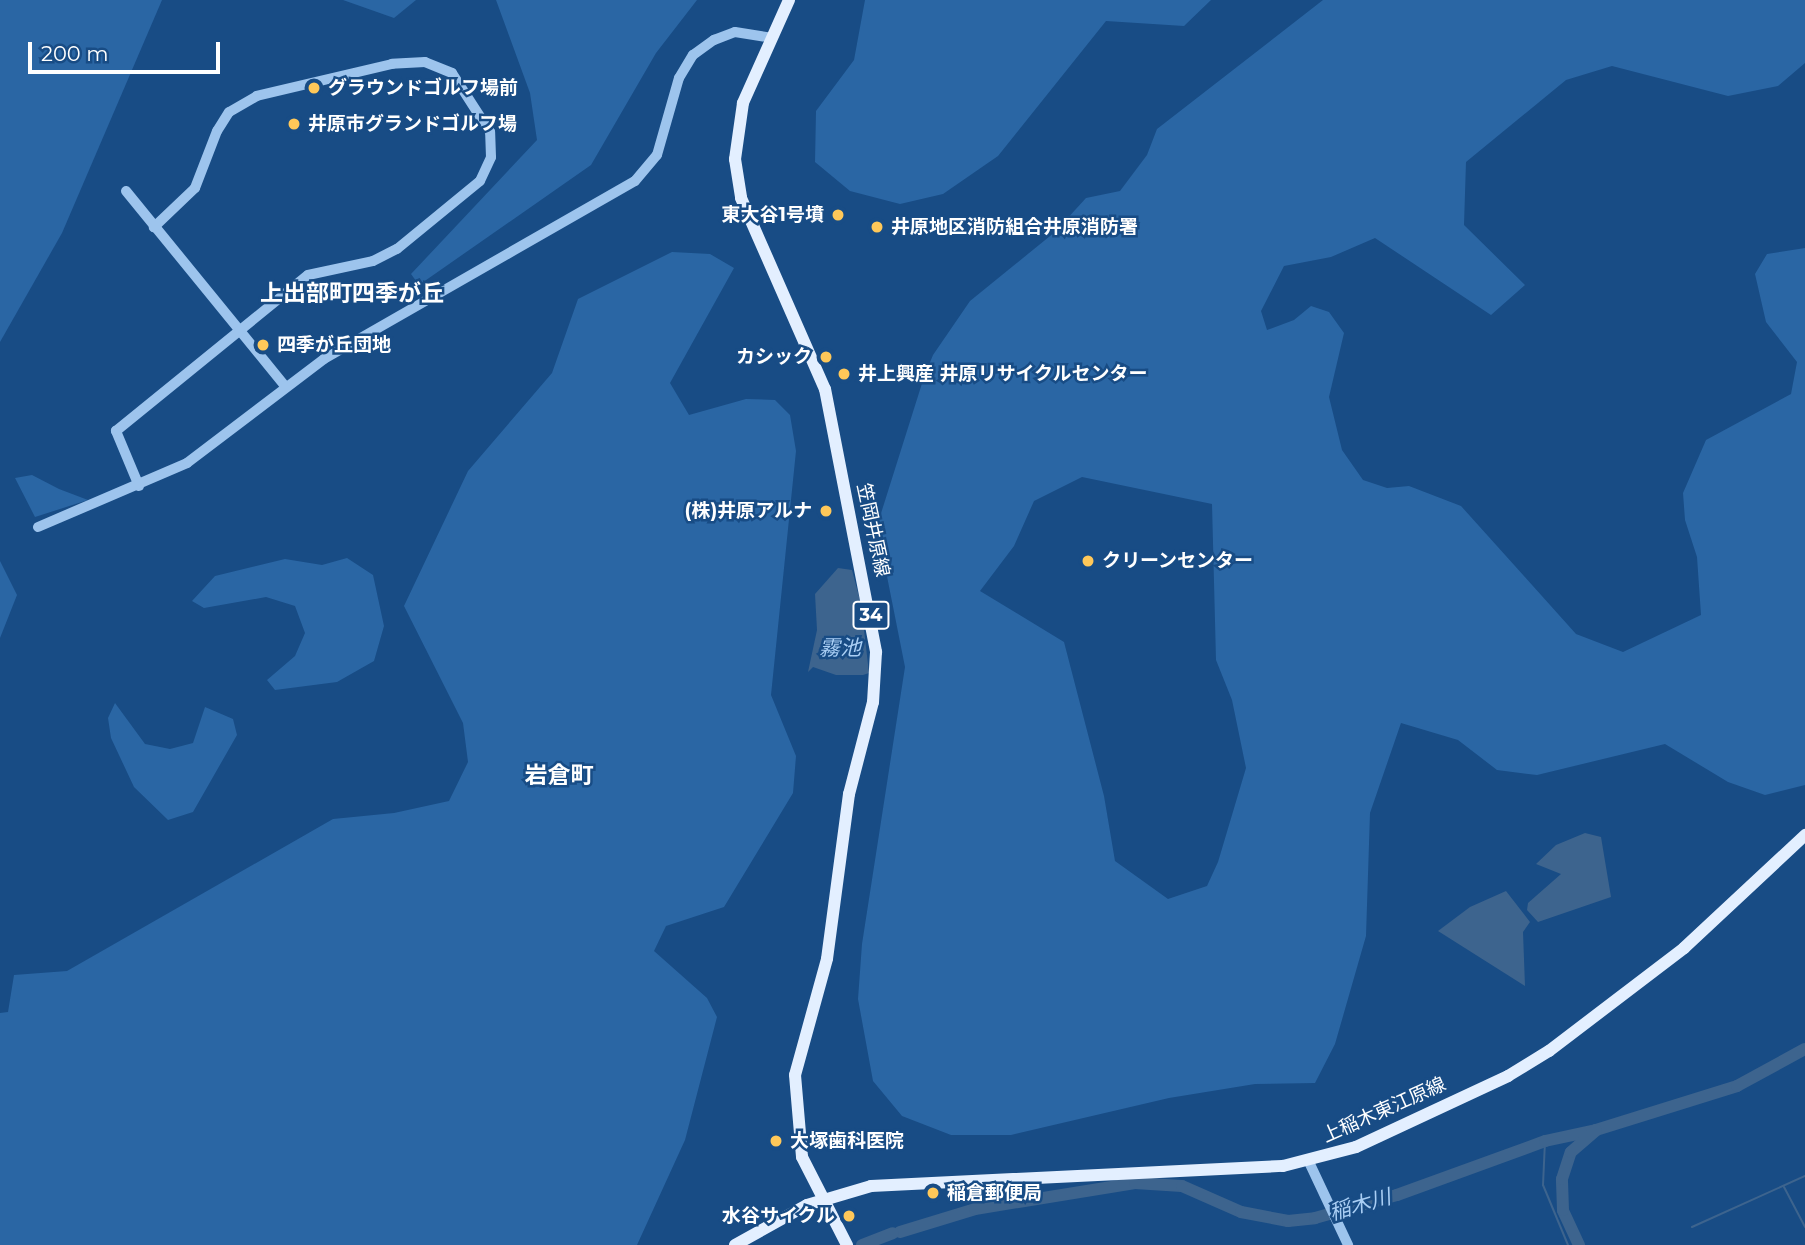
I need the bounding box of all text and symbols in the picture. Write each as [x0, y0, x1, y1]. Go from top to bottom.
scale bar [32, 28, 224, 72]
text: 200 m [41, 41, 108, 66]
place label: グラウンドゴルフ場前 [328, 77, 518, 99]
marker: グラウンドゴルフ場前 [306, 80, 322, 96]
place label: 井原市グランドゴルフ場 [308, 113, 517, 135]
marker: 井原市グランドゴルフ場 [286, 116, 302, 132]
place label: 東大谷1号墳 [722, 204, 824, 226]
marker: 東大谷1号墳 [830, 207, 846, 223]
place label: 井原地区消防組合井原消防署 [891, 216, 1138, 238]
marker: 井原地区消防組合井原消防署 [869, 219, 885, 235]
district label: 上出部町四季が丘 [260, 279, 444, 307]
place label: 四季が丘団地 [277, 334, 391, 356]
marker: 四季が丘団地 [255, 337, 271, 353]
place label: カシック [736, 346, 812, 368]
marker: カシック [818, 349, 834, 365]
place label: 井上興産 井原リサイクルセンター [858, 363, 1148, 385]
marker: 井上興産 井原リサイクルセンター [836, 366, 852, 382]
street label: 笠岡井原線 [852, 481, 894, 579]
place label: (株)井原アルナ [684, 500, 812, 522]
marker: (株)井原アルナ [818, 503, 834, 519]
place label: クリーンセンター [1102, 550, 1254, 572]
marker: クリーンセンター [1080, 553, 1096, 569]
road number: 34 [852, 600, 890, 630]
water label: 霧池 [819, 635, 861, 661]
district label: 岩倉町 [525, 761, 593, 789]
street label: 上稲木東江原線 [1319, 1073, 1449, 1147]
place label: 大塚歯科医院 [790, 1130, 904, 1152]
marker: 大塚歯科医院 [768, 1133, 784, 1149]
place label: 稲倉郵便局 [947, 1182, 1042, 1204]
water label: 稲木川 [1326, 1184, 1394, 1226]
marker: 稲倉郵便局 [925, 1185, 941, 1201]
place label: 水谷サイクル [721, 1205, 835, 1227]
marker: 水谷サイクル [841, 1208, 857, 1224]

